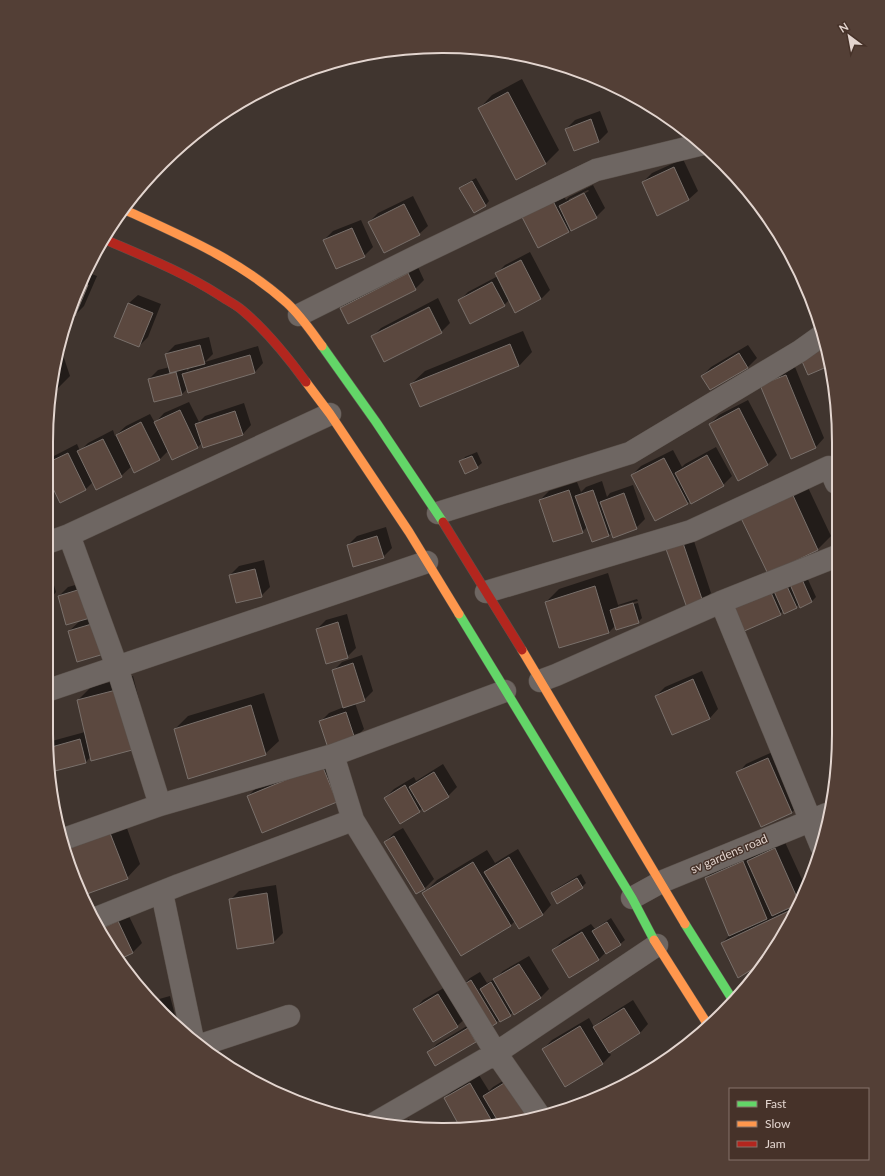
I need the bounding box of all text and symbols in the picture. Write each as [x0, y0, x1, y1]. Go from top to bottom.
north arrow [829, 16, 869, 56]
text: N [836, 19, 850, 35]
street label: sv gardens road [688, 831, 770, 876]
legend [729, 1088, 869, 1160]
text: Fast [765, 1096, 787, 1111]
text: Slow [765, 1116, 791, 1131]
text: Jam [765, 1136, 786, 1151]

